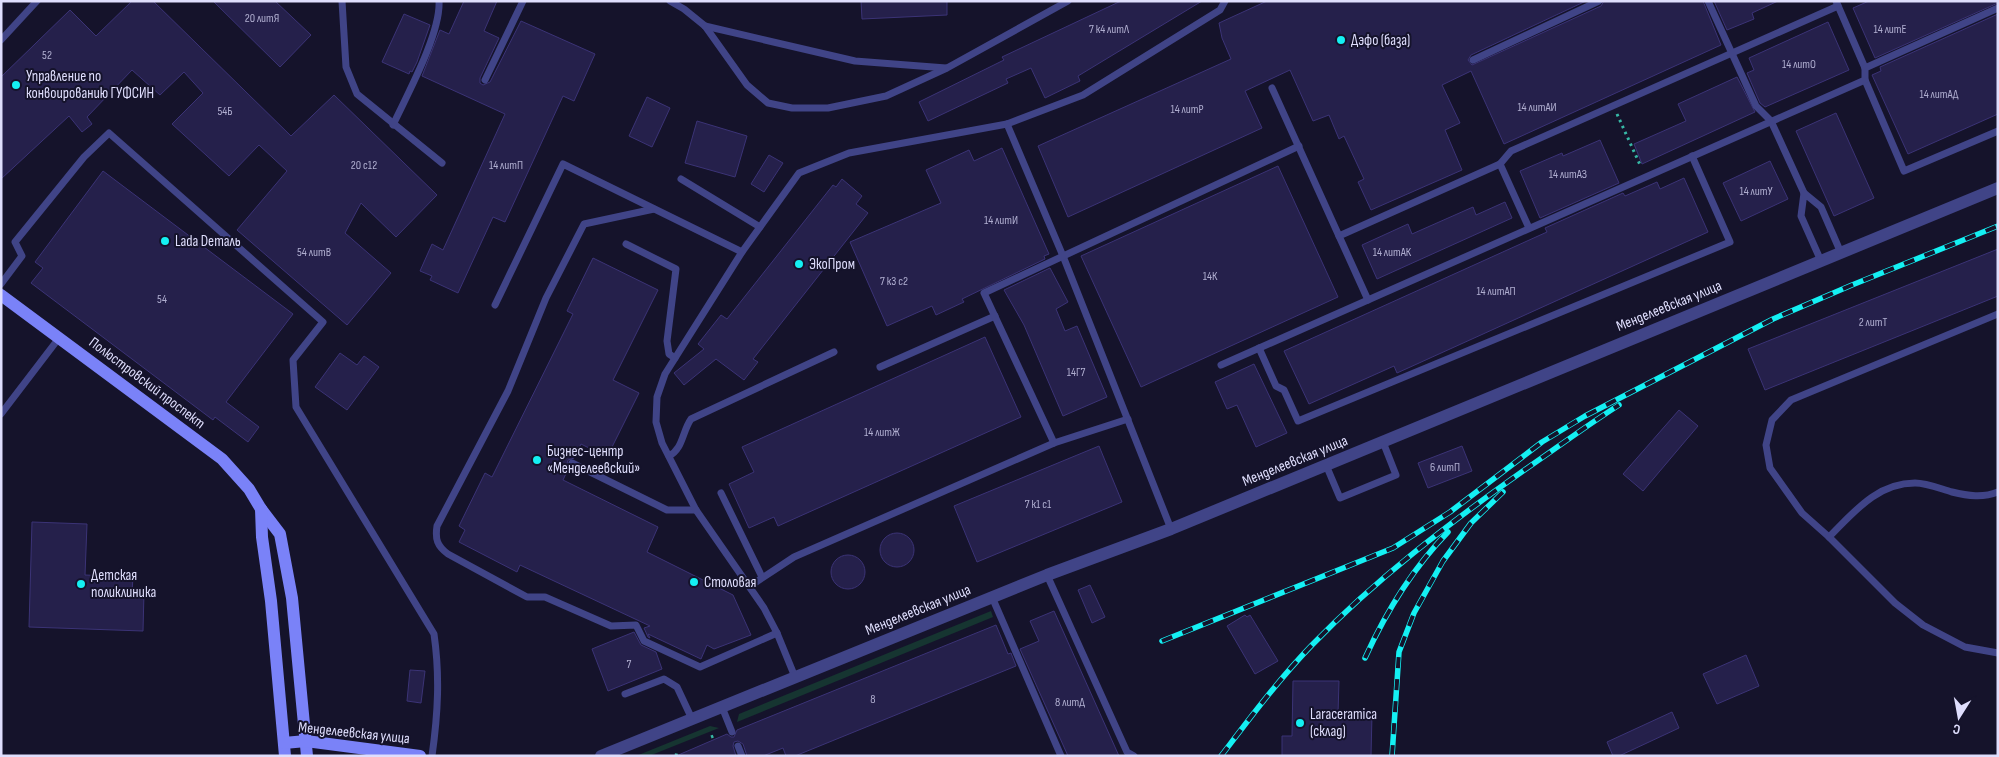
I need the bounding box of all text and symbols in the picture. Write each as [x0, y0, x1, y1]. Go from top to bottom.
house number: 20 литЯ [245, 11, 279, 26]
house number: 7 к4 литЛ [1089, 22, 1130, 37]
house number: 14 литЕ [1874, 22, 1907, 37]
place label: Дэфо (база) [1351, 31, 1410, 50]
marker: Дэфо (база) [1335, 34, 1347, 46]
house number: 52 [42, 48, 52, 63]
house number: 14 литО [1782, 57, 1816, 72]
place label: Управление по конвоированию ГУФСИН [26, 67, 154, 103]
marker: Управление по конвоированию ГУФСИН [10, 79, 22, 91]
house number: 14 литАД [1919, 87, 1959, 102]
house number: 14 литАИ [1517, 100, 1557, 115]
house number: 14 литР [1170, 102, 1204, 117]
house number: 54Б [217, 104, 233, 119]
house number: 20 с12 [351, 158, 377, 173]
house number: 14 литП [489, 158, 523, 173]
house number: 14 литАЗ [1549, 167, 1587, 182]
house number: 14 литУ [1739, 184, 1773, 199]
house number: 14 литИ [984, 213, 1018, 228]
place label: Lada Dеталь [175, 232, 241, 251]
marker: Lada Dеталь [159, 235, 171, 247]
house number: 54 литВ [297, 245, 331, 260]
house number: 14 литАК [1373, 245, 1412, 260]
place label: ЭкоПром [809, 255, 855, 274]
marker: ЭкоПром [793, 258, 805, 270]
house number: 14К [1203, 269, 1218, 284]
house number: 7 к3 с2 [880, 274, 908, 289]
street label: Менделеевская улица [1614, 276, 1725, 336]
house number: 14 литАП [1476, 284, 1516, 299]
house number: 54 [157, 292, 167, 307]
house number: 2 литТ [1859, 315, 1887, 330]
street label: Полюстровский проспект [85, 333, 209, 433]
house number: 14Г7 [1067, 365, 1085, 380]
house number: 14 литЖ [864, 425, 900, 440]
street label: Менделеевская улица [1240, 431, 1351, 491]
place label: Бизнес-центр «Менделеевский» [547, 442, 640, 478]
marker: Бизнес-центр «Менделеевский» [531, 454, 543, 466]
house number: 6 литП [1430, 460, 1460, 475]
house number: 7 к1 с1 [1025, 497, 1052, 512]
place label: Детская поликлиника [91, 566, 156, 602]
place label: Столовая [704, 573, 757, 592]
marker: Столовая [688, 576, 700, 588]
marker: Детская поликлиника [75, 578, 87, 590]
street label: Менделеевская улица [863, 580, 974, 640]
house number: 7 [627, 657, 632, 672]
house number: 8 [870, 692, 876, 707]
north arrow [1934, 692, 1984, 742]
house number: 8 литД [1055, 695, 1085, 710]
place label: Laraceramica (склад) [1310, 705, 1377, 741]
marker: Laraceramica (склад) [1294, 717, 1306, 729]
street label: Менделеевская улица [297, 718, 411, 748]
text: С [1951, 720, 1962, 738]

